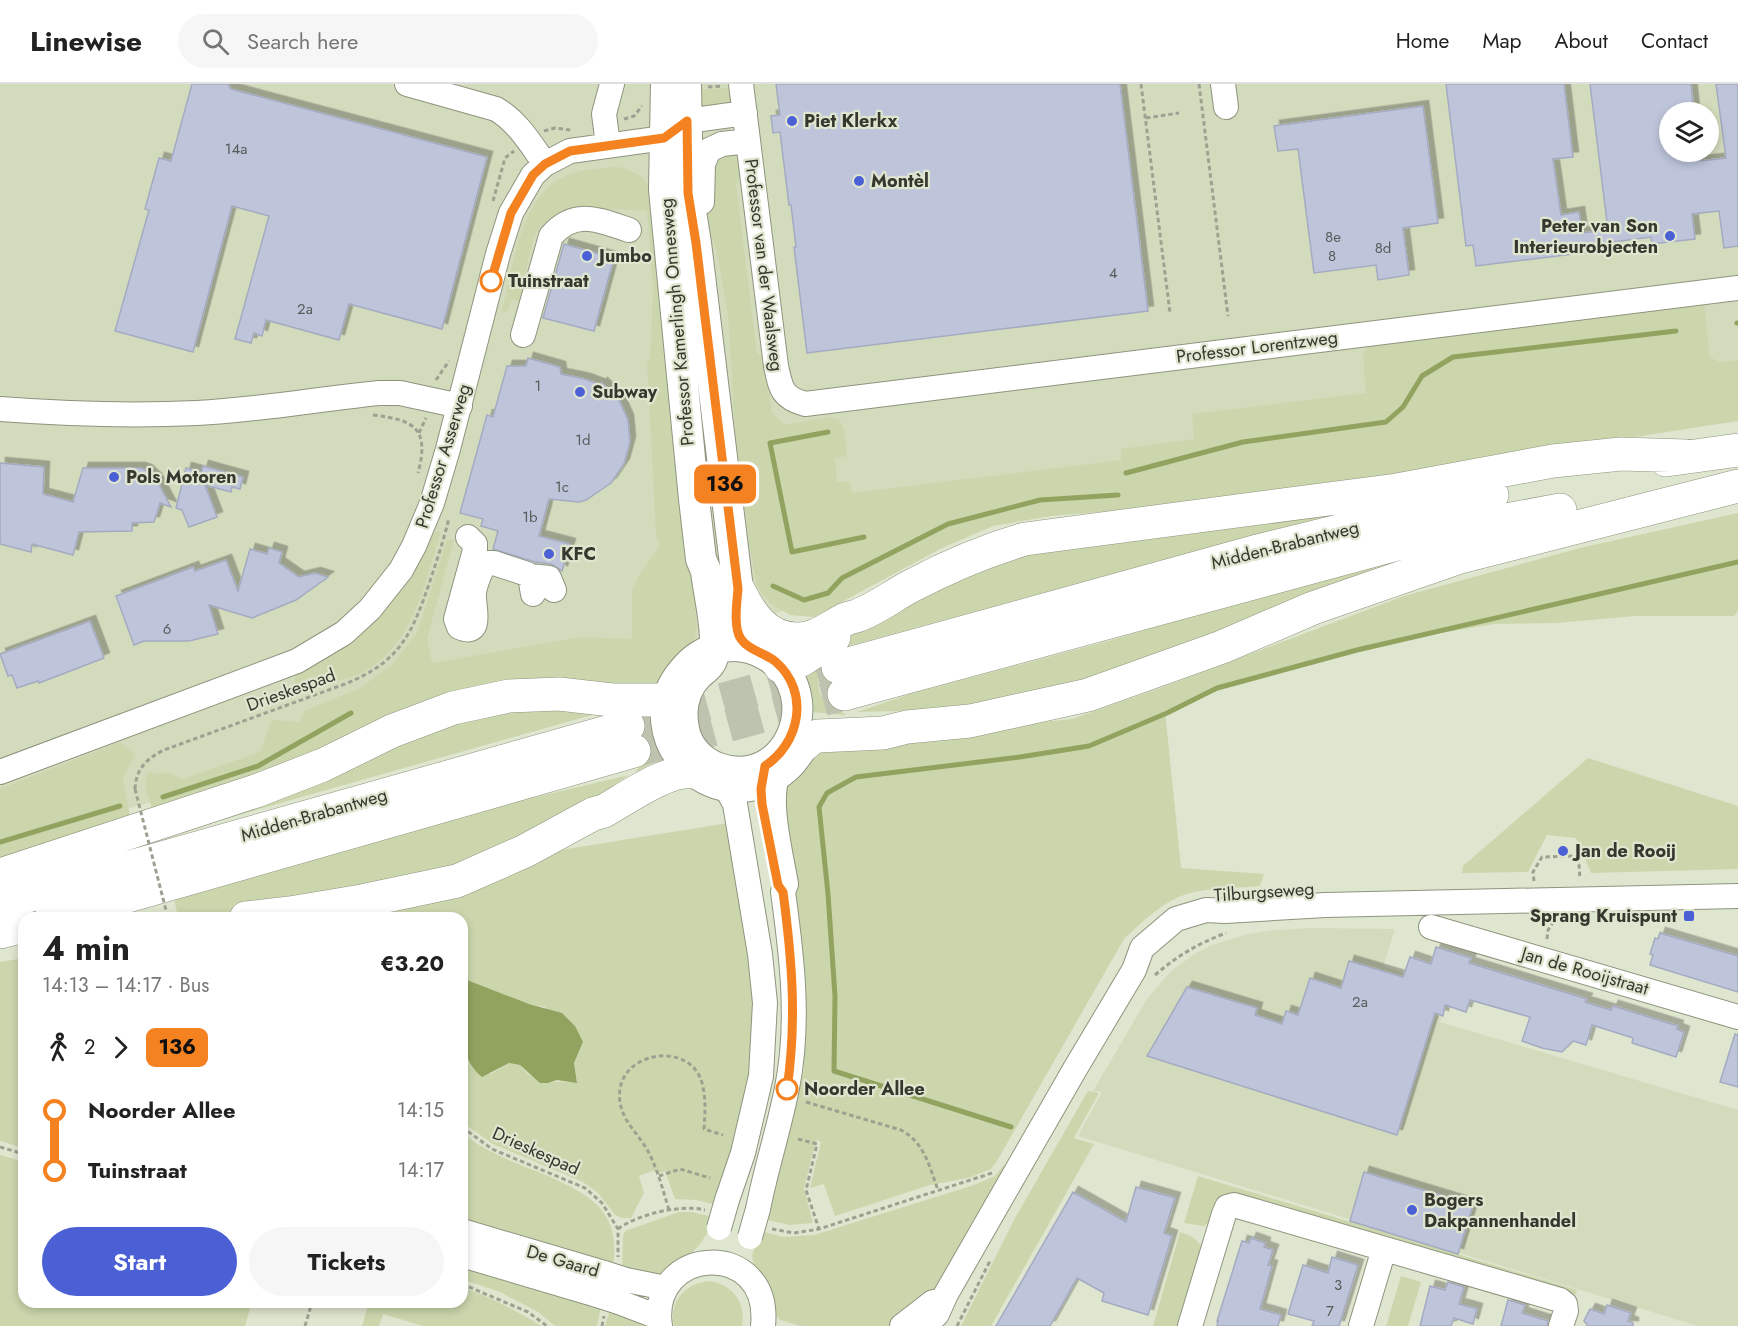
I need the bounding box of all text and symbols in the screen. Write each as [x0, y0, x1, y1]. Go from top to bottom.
search box [178, 14, 598, 68]
text: Linewise [30, 21, 142, 62]
icon: search [199, 25, 232, 58]
text: Search here [247, 25, 358, 57]
text: Home [1396, 26, 1449, 56]
text: Map [1482, 26, 1522, 56]
text: About [1555, 26, 1608, 56]
text: Contact [1641, 26, 1708, 56]
map controls [1659, 102, 1719, 162]
button: layers [1659, 102, 1719, 162]
place label: Piet Klerkx [804, 108, 898, 134]
marker: Piet Klerkx [785, 114, 799, 128]
house number: 14a [225, 138, 247, 160]
street label: Professor van der Waalsweg [738, 157, 790, 373]
place label: Montèl [871, 168, 929, 194]
marker: Montèl [852, 174, 866, 188]
street label: Professor Kamerlingh Onnesweg [653, 197, 701, 447]
place label: Peter van Son Interieurobjecten [1513, 213, 1658, 260]
house number: 8e [1325, 226, 1341, 248]
marker: Peter van Son Interieurobjecten [1663, 229, 1677, 243]
house number: 8d [1375, 237, 1391, 259]
place label: Jumbo [596, 243, 652, 269]
house number: 8 [1328, 245, 1336, 267]
marker: Jumbo [580, 249, 594, 263]
house number: 4 [1109, 262, 1118, 284]
place label: Tuinstraat [508, 268, 589, 294]
marker: Tuinstraat [480, 270, 502, 292]
house number: 2a [297, 298, 313, 320]
street label: Professor Lorentzweg [1175, 324, 1339, 370]
house number: 1 [535, 375, 541, 397]
place label: Subway [592, 379, 658, 405]
street label: Professor Asserweg [409, 381, 477, 531]
marker: Subway [573, 385, 587, 399]
house number: 1d [575, 429, 591, 451]
place label: Pols Motoren [126, 464, 237, 490]
line badge: 136 [690, 464, 760, 504]
text: 136 [706, 469, 744, 499]
marker: Pols Motoren [107, 470, 121, 484]
house number: 1c [555, 476, 569, 498]
house number: 1b [522, 506, 538, 528]
street label: Midden-Brabantweg [1208, 514, 1362, 576]
place label: KFC [561, 541, 596, 567]
marker: KFC [542, 547, 556, 561]
house number: 6 [163, 618, 171, 640]
street label: Drieskespad [243, 662, 339, 718]
street label: Midden-Brabantweg [238, 782, 390, 848]
place label: Jan de Rooij [1572, 838, 1676, 864]
marker: Jan de Rooij [1556, 844, 1570, 858]
street label: Tilburgseweg [1213, 876, 1315, 908]
place label: Sprang Kruispunt [1530, 903, 1677, 929]
marker: Sprang Kruispunt [1682, 909, 1696, 923]
text: 4 min [42, 925, 130, 972]
street label: Jan de Rooijstraat [1517, 940, 1652, 1002]
text: €3.20 [380, 947, 444, 979]
text: 14:13 – 14:17 · Bus [42, 971, 209, 1000]
house number: 2a [1352, 991, 1368, 1013]
icon: walk [42, 1031, 75, 1064]
icon: forward [104, 1031, 137, 1064]
text: 136 [158, 1032, 196, 1062]
text: 2 [84, 1033, 95, 1062]
place label: Noorder Allee [804, 1076, 925, 1102]
marker: Noorder Allee [776, 1078, 798, 1100]
text: Noorder Allee [88, 1094, 236, 1126]
text: 14:15 [397, 1096, 444, 1125]
street label: Drieskespad [488, 1120, 584, 1182]
text: Tuinstraat [88, 1154, 187, 1186]
text: 14:17 [398, 1156, 444, 1185]
place label: Bogers Dakpannenhandel [1424, 1187, 1576, 1234]
marker: Bogers Dakpannenhandel [1405, 1203, 1419, 1217]
button: Start [42, 1227, 237, 1296]
button: Tickets [249, 1227, 444, 1296]
street label: De Gaard [524, 1238, 602, 1284]
house number: 3 [1334, 1274, 1342, 1296]
house number: 7 [1326, 1300, 1334, 1322]

